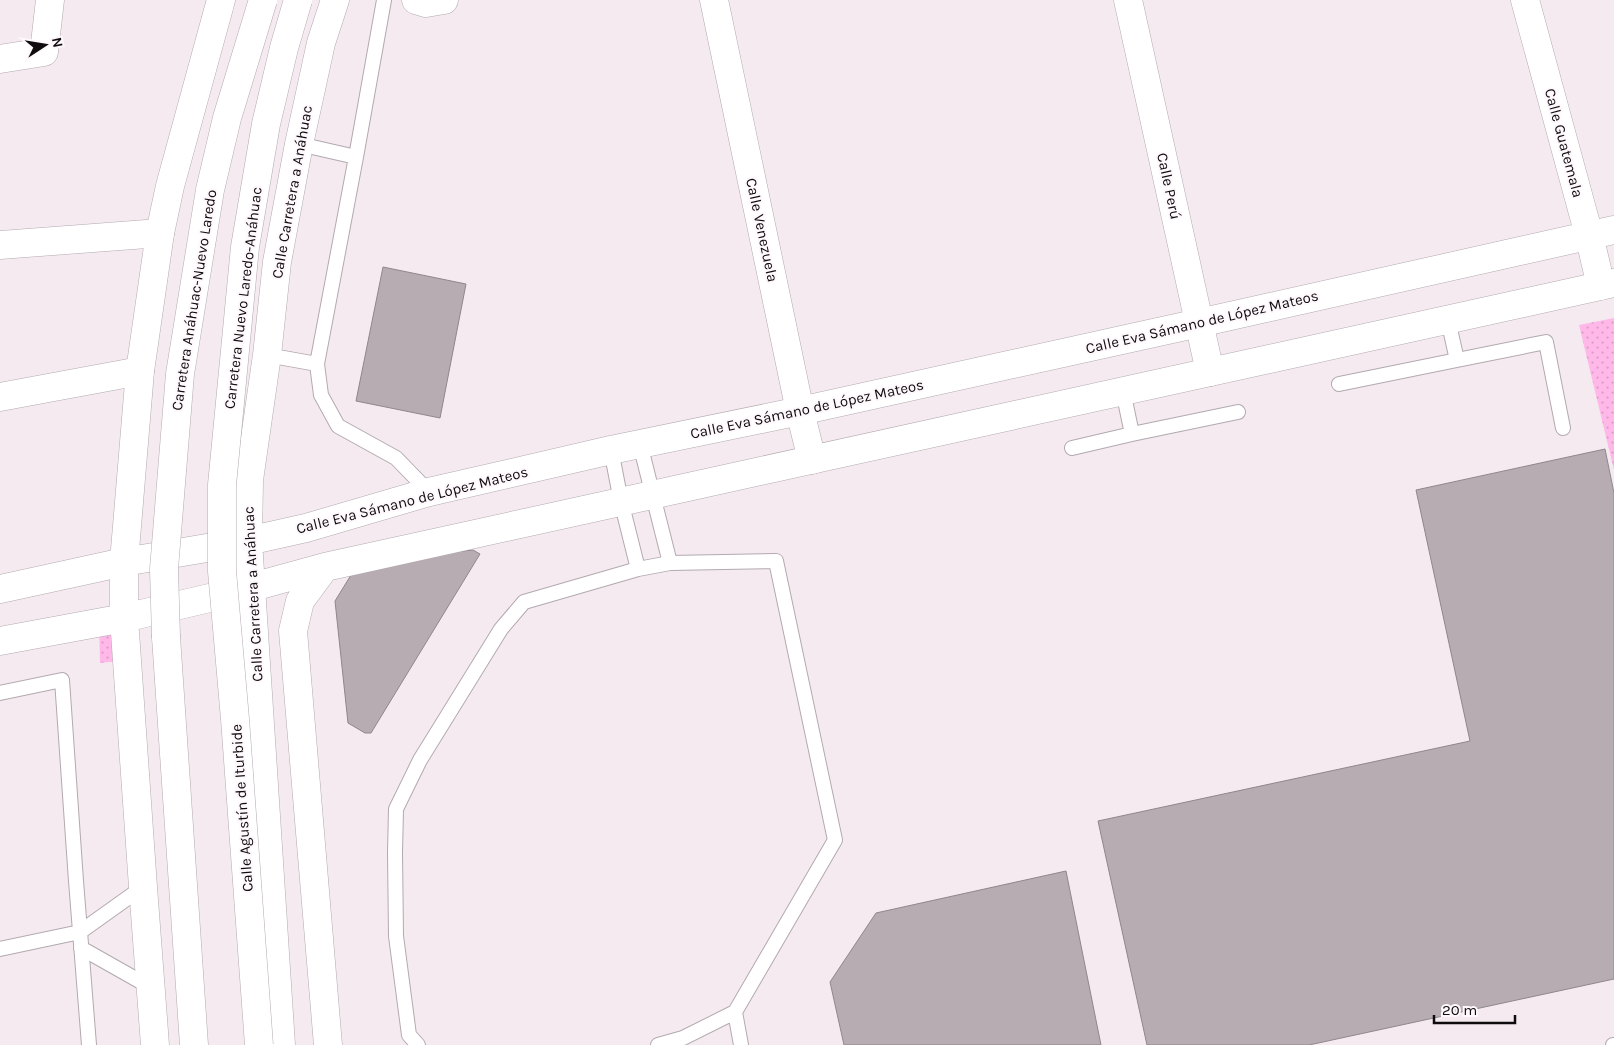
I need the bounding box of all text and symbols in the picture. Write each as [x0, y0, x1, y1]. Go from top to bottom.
north arrow [20, 20, 70, 70]
text: N [48, 36, 67, 49]
street label: Calle Guatemala [1541, 86, 1587, 200]
street label: Calle Carretera a Anáhuac [268, 104, 316, 280]
street label: Calle Perú [1153, 151, 1185, 221]
street label: Calle Venezuela [742, 176, 782, 284]
street label: Carretera Nuevo Laredo-Anáhuac [220, 186, 266, 410]
street label: Carretera Anáhuac-Nuevo Laredo [168, 188, 220, 412]
street label: Calle Eva Sámano de López Mateos [1084, 286, 1320, 358]
street label: Calle Eva Sámano de López Mateos [689, 375, 925, 443]
street label: Calle Eva Sámano de López Mateos [294, 462, 530, 538]
street label: Calle Carretera a Anáhuac [239, 506, 267, 682]
street label: Calle Agustín de Iturbide [227, 723, 257, 893]
scale bar [1434, 992, 1515, 1024]
text: 20 m [1442, 1001, 1477, 1019]

